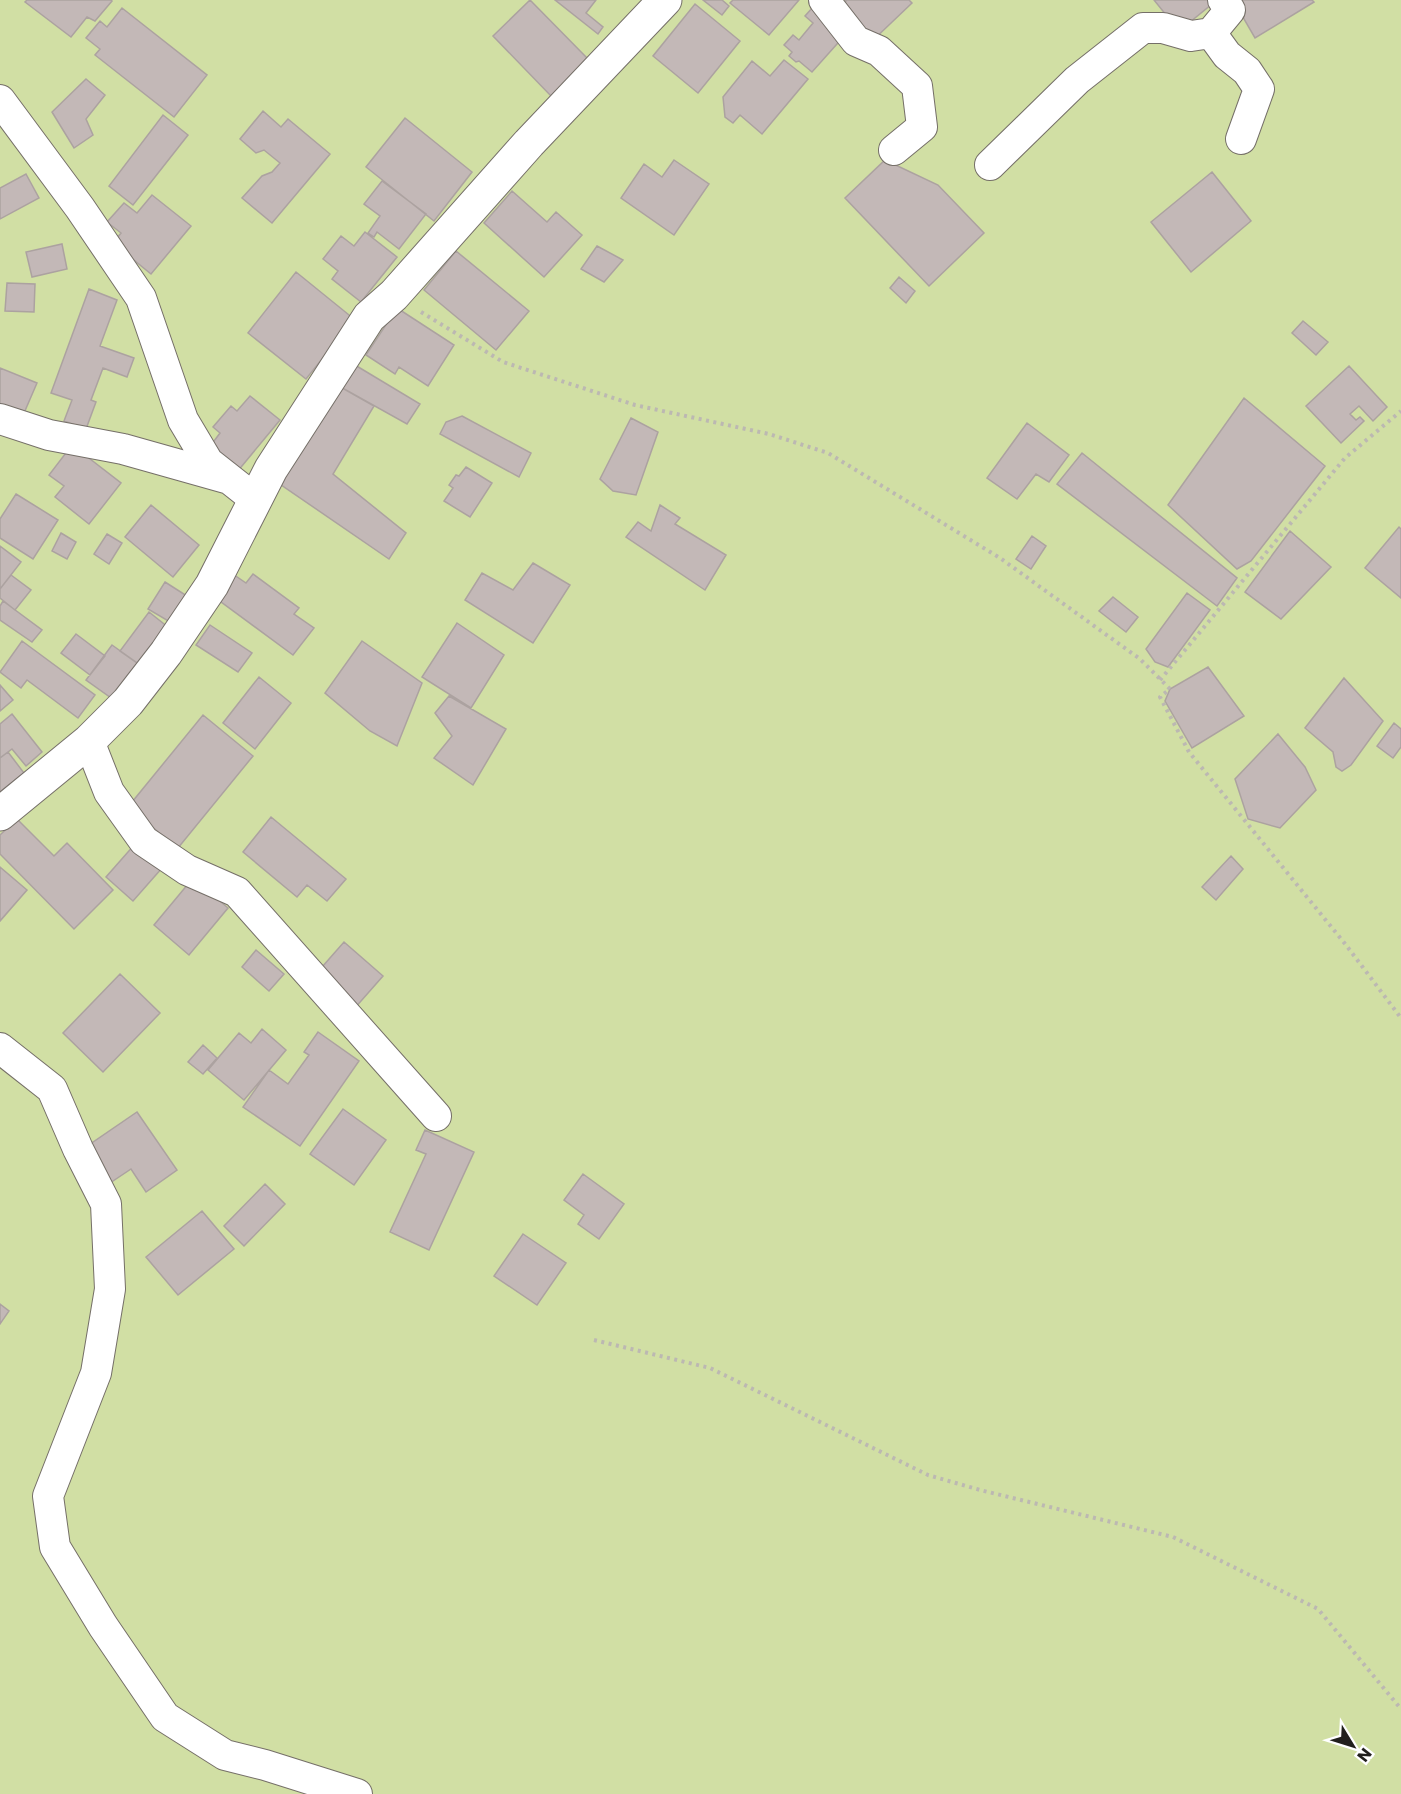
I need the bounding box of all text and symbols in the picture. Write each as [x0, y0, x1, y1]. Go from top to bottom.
north arrow [1323, 1716, 1383, 1776]
text: N [1352, 1743, 1377, 1767]

